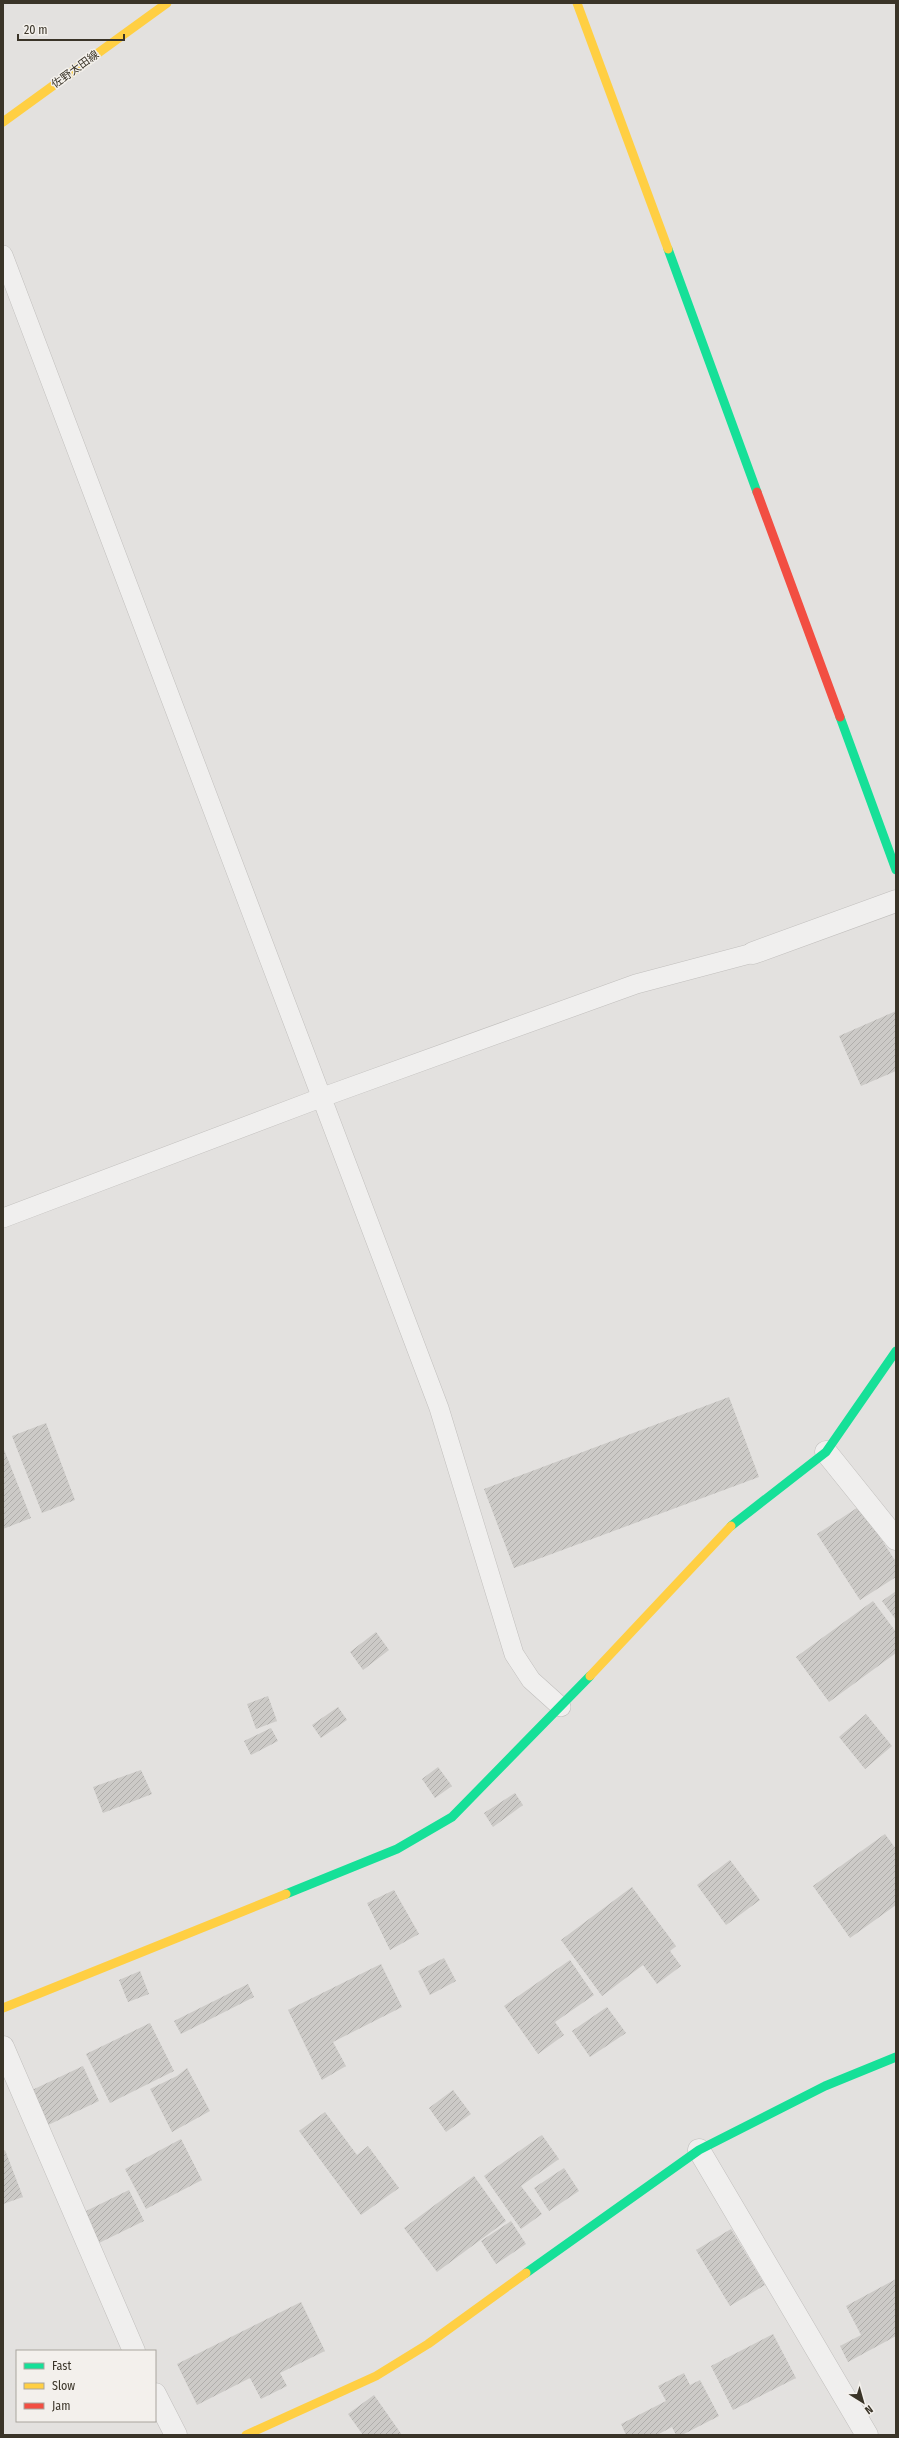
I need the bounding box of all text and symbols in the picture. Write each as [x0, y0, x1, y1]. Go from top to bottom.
scale bar [18, 16, 124, 42]
text: 20 m [24, 23, 48, 37]
street label: 佐野太田線 [49, 48, 101, 91]
legend [16, 2350, 156, 2422]
text: Fast [52, 2359, 71, 2373]
text: Slow [52, 2379, 75, 2393]
north arrow [843, 2382, 883, 2422]
text: Jam [52, 2399, 70, 2413]
text: N [862, 2402, 875, 2417]

